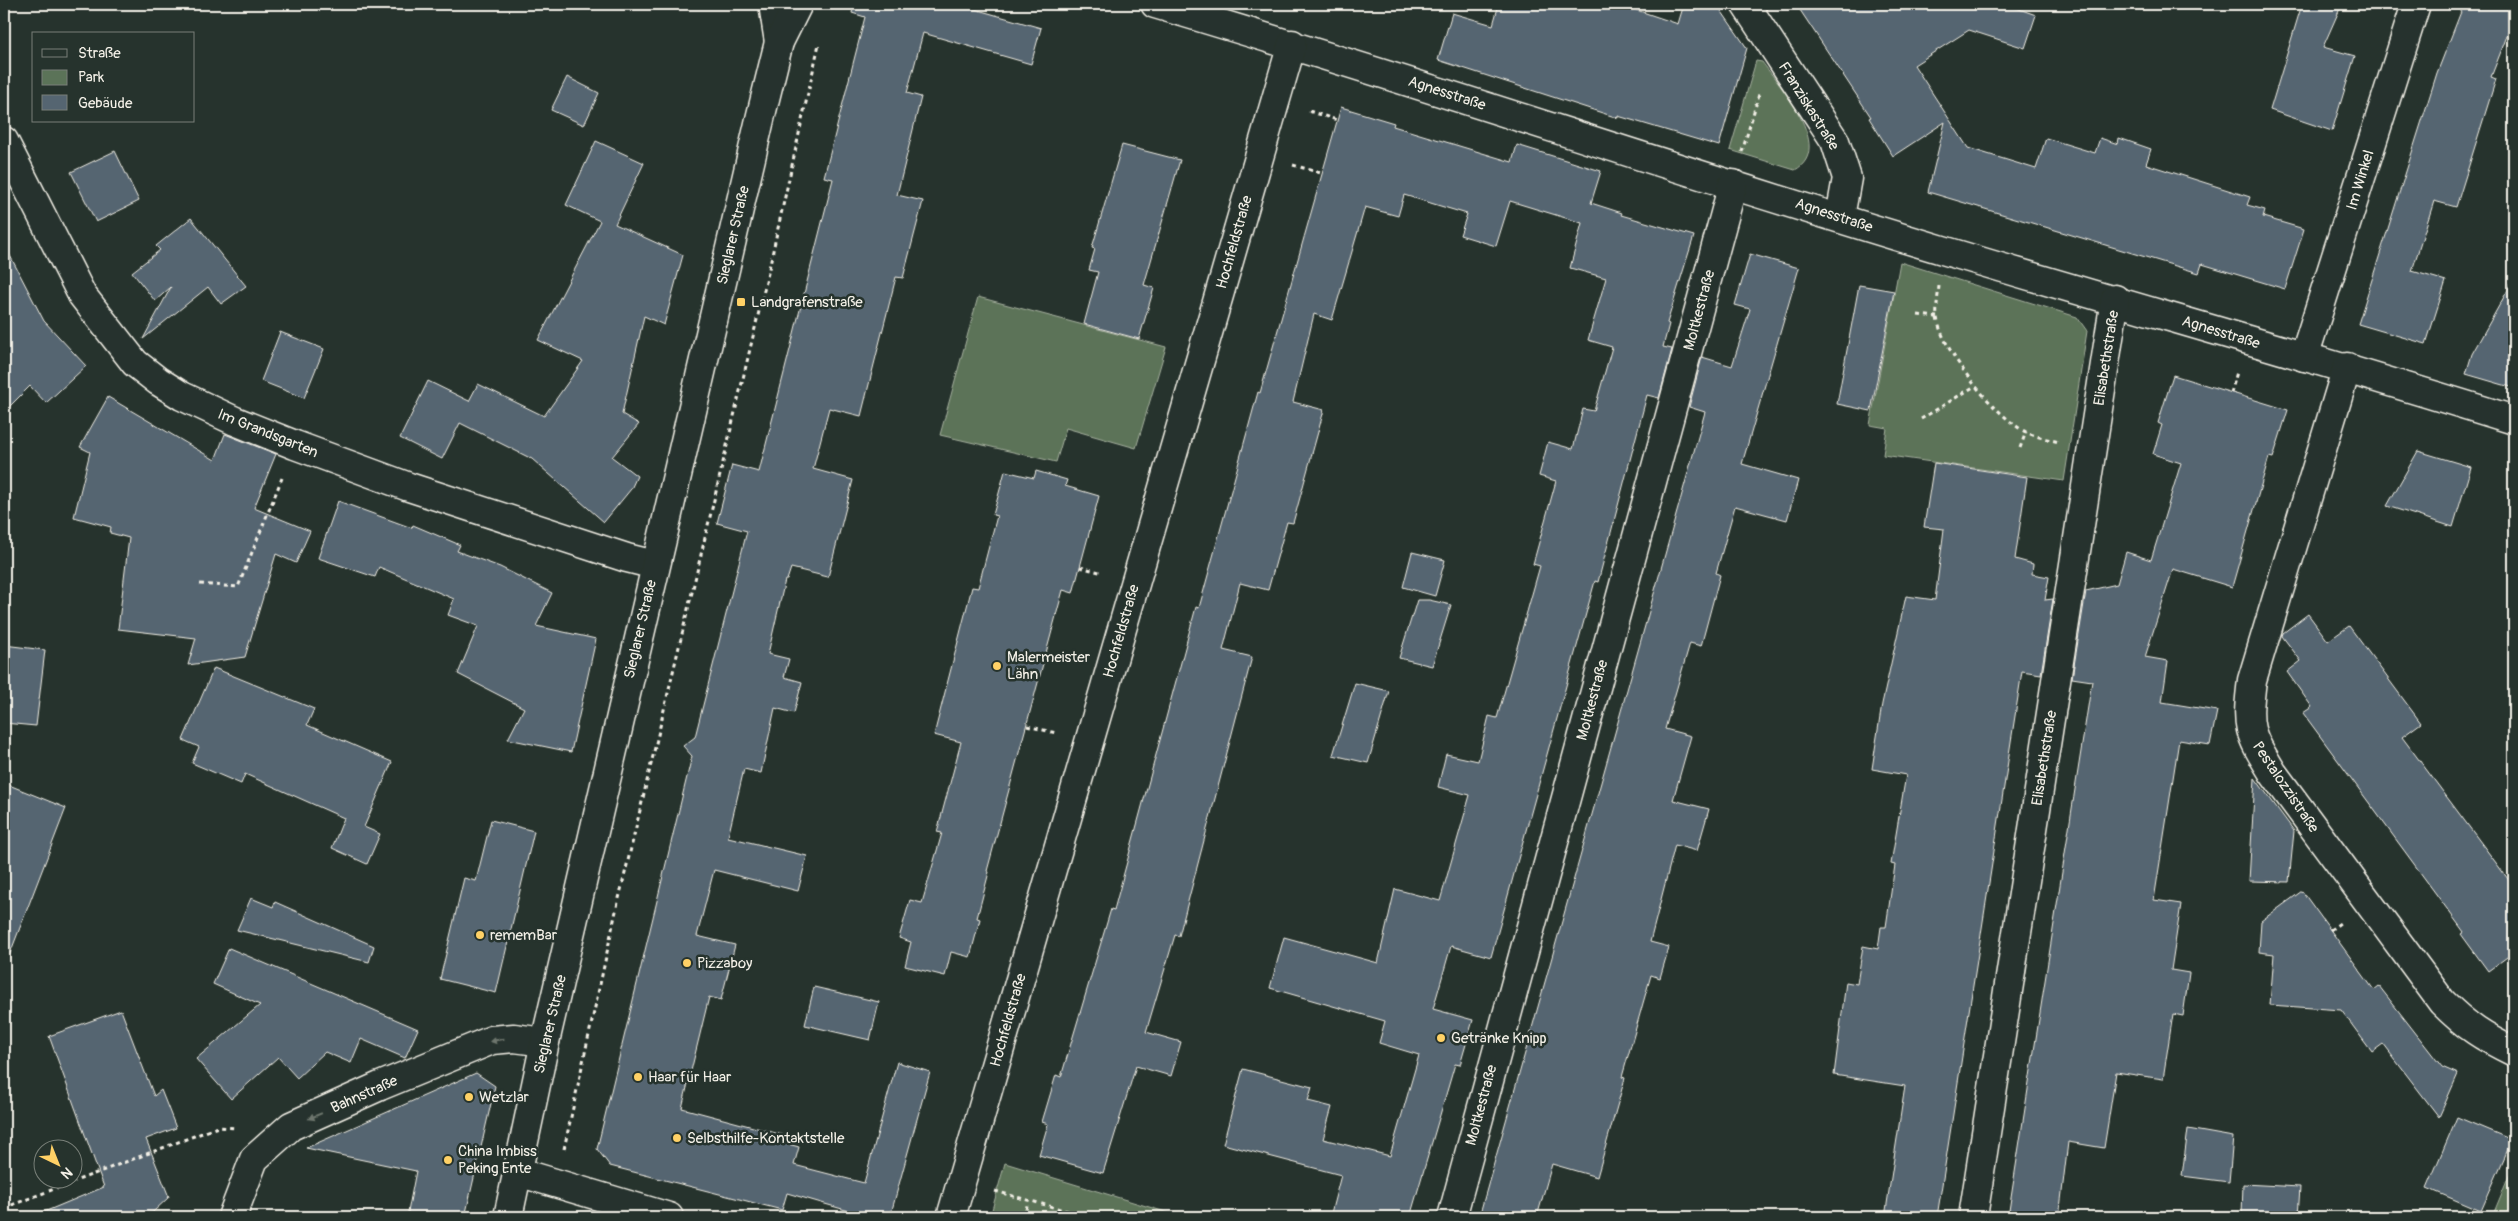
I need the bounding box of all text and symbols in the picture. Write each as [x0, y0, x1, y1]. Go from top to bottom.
legend [32, 32, 195, 122]
text: Straße [78, 44, 121, 63]
street label: Franziskastraße [1774, 59, 1844, 154]
text: Park [78, 68, 105, 87]
street label: Agnesstraße [1406, 72, 1489, 115]
text: Gebäude [78, 94, 133, 113]
street label: Im Winkel [2342, 148, 2379, 213]
street label: Sieglarer Straße [713, 183, 754, 286]
street label: Hochfeldstraße [1212, 193, 1257, 291]
street label: Agnesstraße [1793, 194, 1876, 237]
street label: Moltkestraße [1680, 267, 1720, 353]
place label: Landgrafenstraße [751, 293, 863, 312]
marker: Landgrafenstraße [735, 296, 747, 308]
street label: Elisabethstraße [2090, 308, 2123, 407]
street label: Agnesstraße [2180, 312, 2263, 354]
street label: Im Grandsgarten [215, 405, 321, 462]
street label: Sieglarer Straße [620, 577, 661, 680]
street label: Hochfeldstraße [1099, 582, 1144, 680]
place label: Malermeister Lähn [1007, 648, 1091, 684]
street label: Moltkestraße [1573, 657, 1613, 743]
marker: Malermeister Lähn [991, 660, 1003, 672]
street label: Elisabethstraße [2028, 708, 2061, 807]
street label: Pestalozzistraße [2248, 738, 2323, 837]
place label: rememBar [490, 926, 558, 945]
marker: rememBar [474, 929, 486, 941]
place label: Pizzaboy [697, 954, 753, 973]
marker: Pizzaboy [681, 957, 693, 969]
street label: Hochfeldstraße [986, 971, 1031, 1069]
street label: Sieglarer Straße [530, 972, 571, 1075]
place label: Getränke Knipp [1451, 1029, 1547, 1048]
marker: Getränke Knipp [1435, 1032, 1447, 1044]
one-way arrow [488, 1037, 504, 1045]
street label: Moltkestraße [1462, 1062, 1502, 1148]
place label: Haar für Haar [648, 1068, 732, 1087]
street label: Bahnstraße [328, 1071, 401, 1118]
marker: Haar für Haar [632, 1071, 644, 1083]
place label: Wetzlar [479, 1088, 530, 1107]
marker: Wetzlar [463, 1091, 475, 1103]
one-way arrow [308, 1113, 322, 1121]
place label: Selbsthilfe-Kontaktstelle [687, 1129, 845, 1148]
marker: Selbsthilfe-Kontaktstelle [671, 1132, 683, 1144]
north arrow [32, 1138, 82, 1188]
place label: China Imbiss Peking Ente [458, 1142, 537, 1178]
marker: China Imbiss Peking Ente [442, 1154, 454, 1166]
text: N [57, 1164, 76, 1183]

